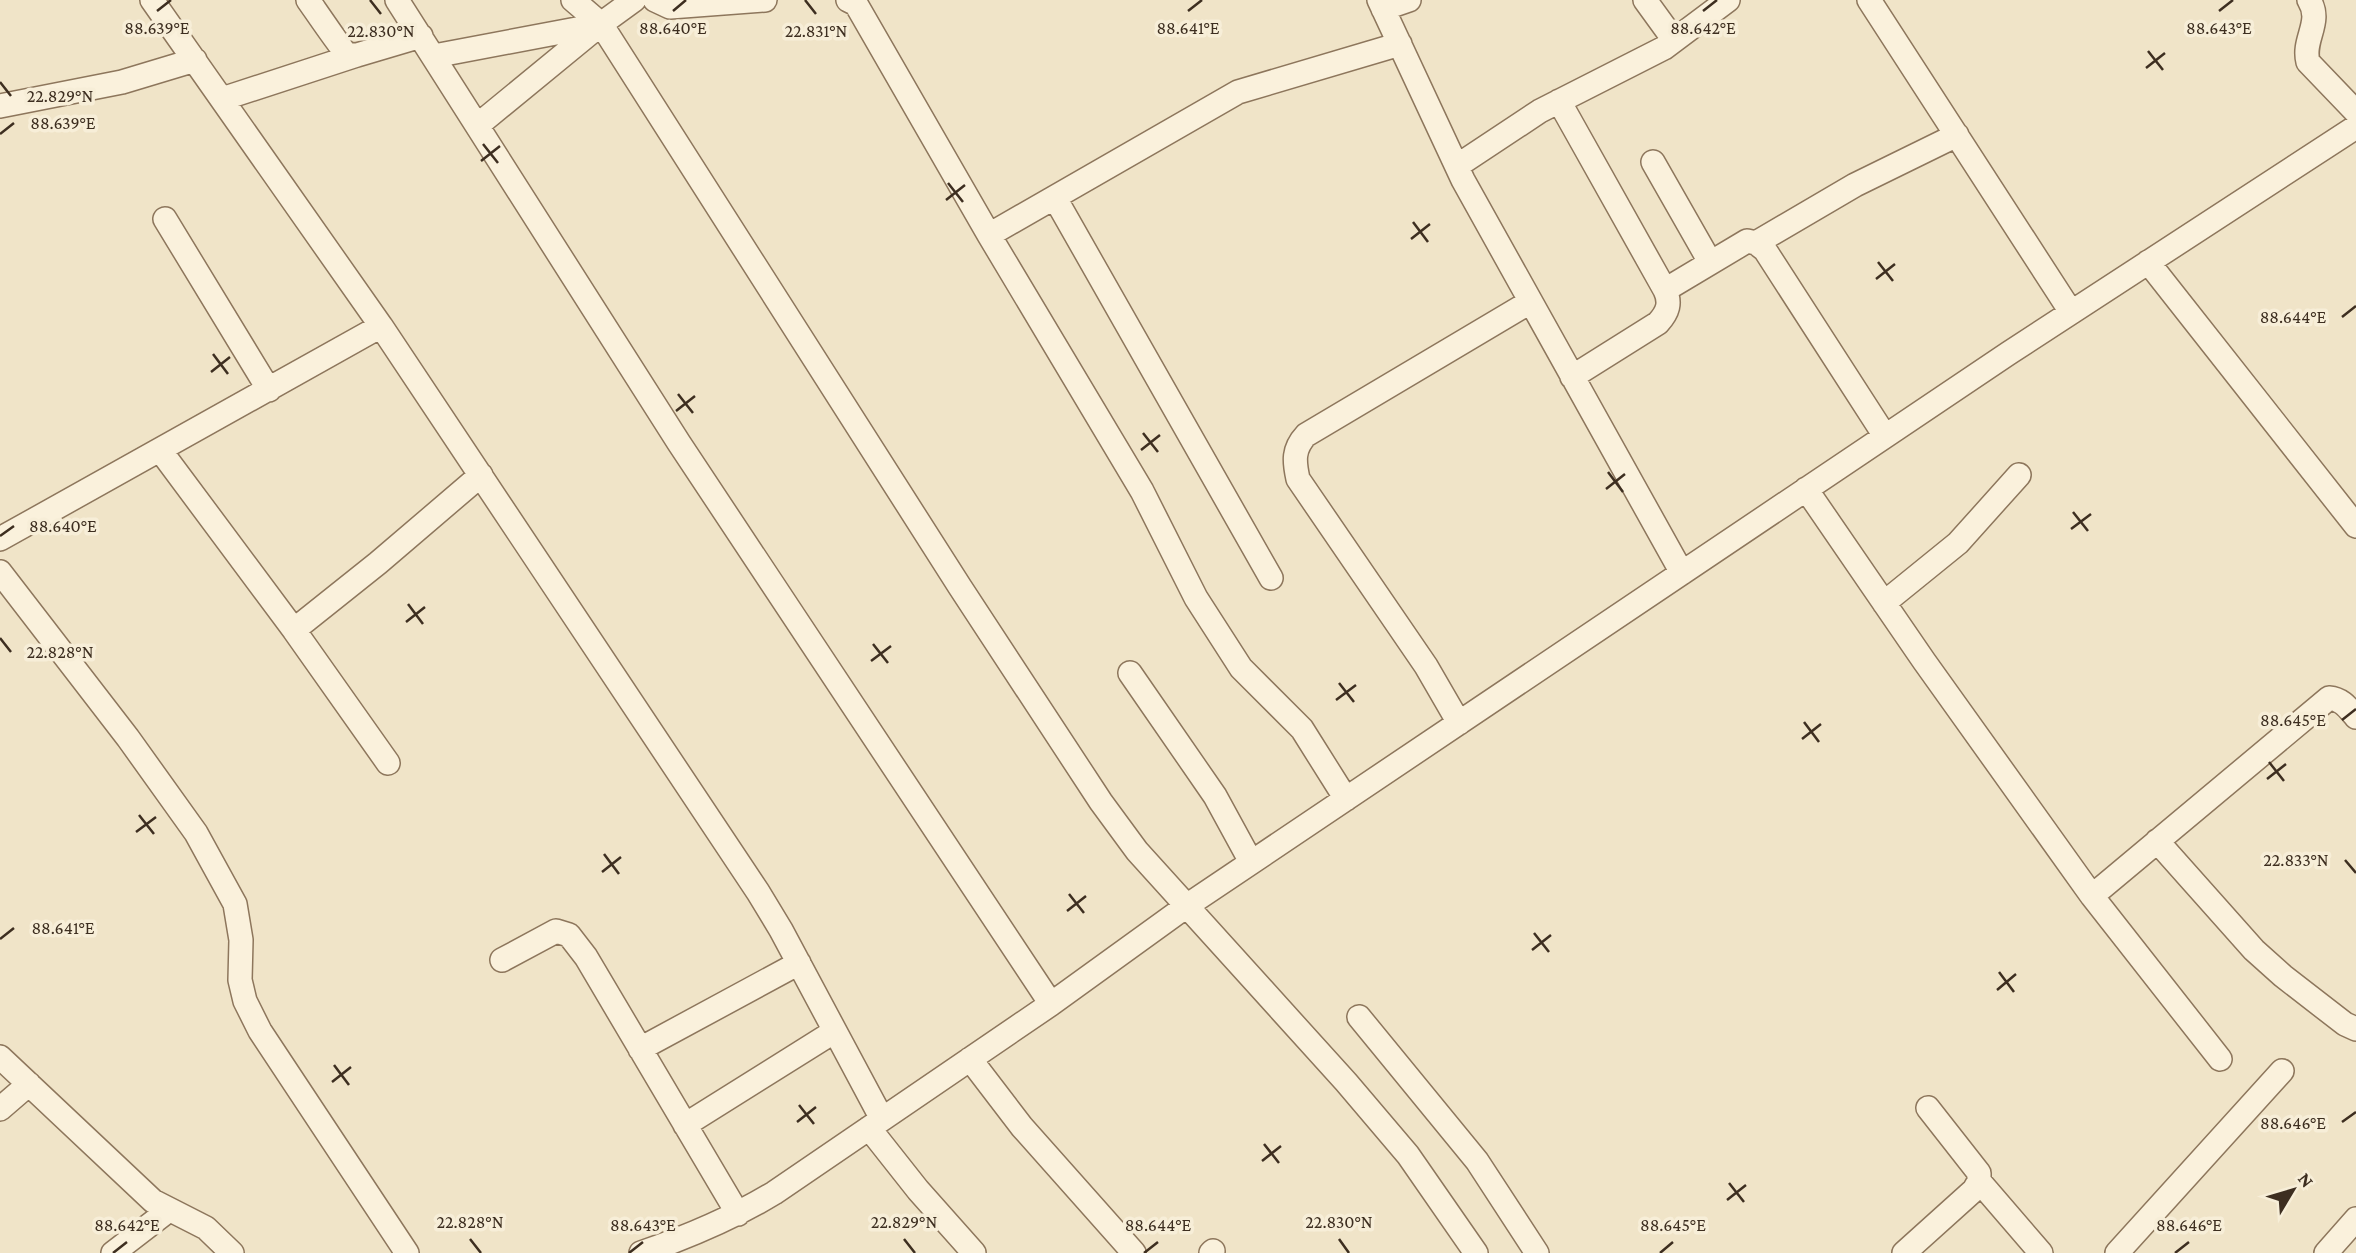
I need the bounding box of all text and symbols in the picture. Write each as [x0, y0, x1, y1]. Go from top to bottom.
text: 88.639°E [124, 18, 190, 38]
text: 88.640°E [639, 18, 707, 38]
text: 88.641°E [1156, 18, 1220, 38]
text: 88.642°E [1670, 18, 1736, 38]
text: 88.643°E [2186, 18, 2252, 38]
text: 22.830°N [347, 21, 415, 41]
text: 22.831°N [785, 21, 847, 41]
text: 22.829°N [27, 86, 93, 106]
text: 88.639°E [30, 113, 96, 133]
text: 88.644°E [2260, 307, 2327, 327]
text: 88.640°E [29, 516, 97, 536]
text: 22.828°N [27, 642, 94, 662]
text: 88.645°E [2260, 710, 2326, 730]
text: 22.833°N [2263, 850, 2329, 870]
text: 88.641°E [31, 918, 95, 938]
text: 88.646°E [2260, 1113, 2326, 1133]
north arrow [2258, 1155, 2328, 1225]
text: N [2294, 1168, 2318, 1191]
text: 22.828°N [437, 1212, 504, 1232]
text: 22.829°N [871, 1212, 937, 1232]
text: 22.830°N [1305, 1212, 1373, 1232]
text: 88.642°E [94, 1215, 160, 1235]
text: 88.643°E [610, 1215, 676, 1235]
text: 88.644°E [1125, 1215, 1192, 1235]
text: 88.645°E [1640, 1215, 1706, 1235]
text: 88.646°E [2156, 1215, 2222, 1235]

